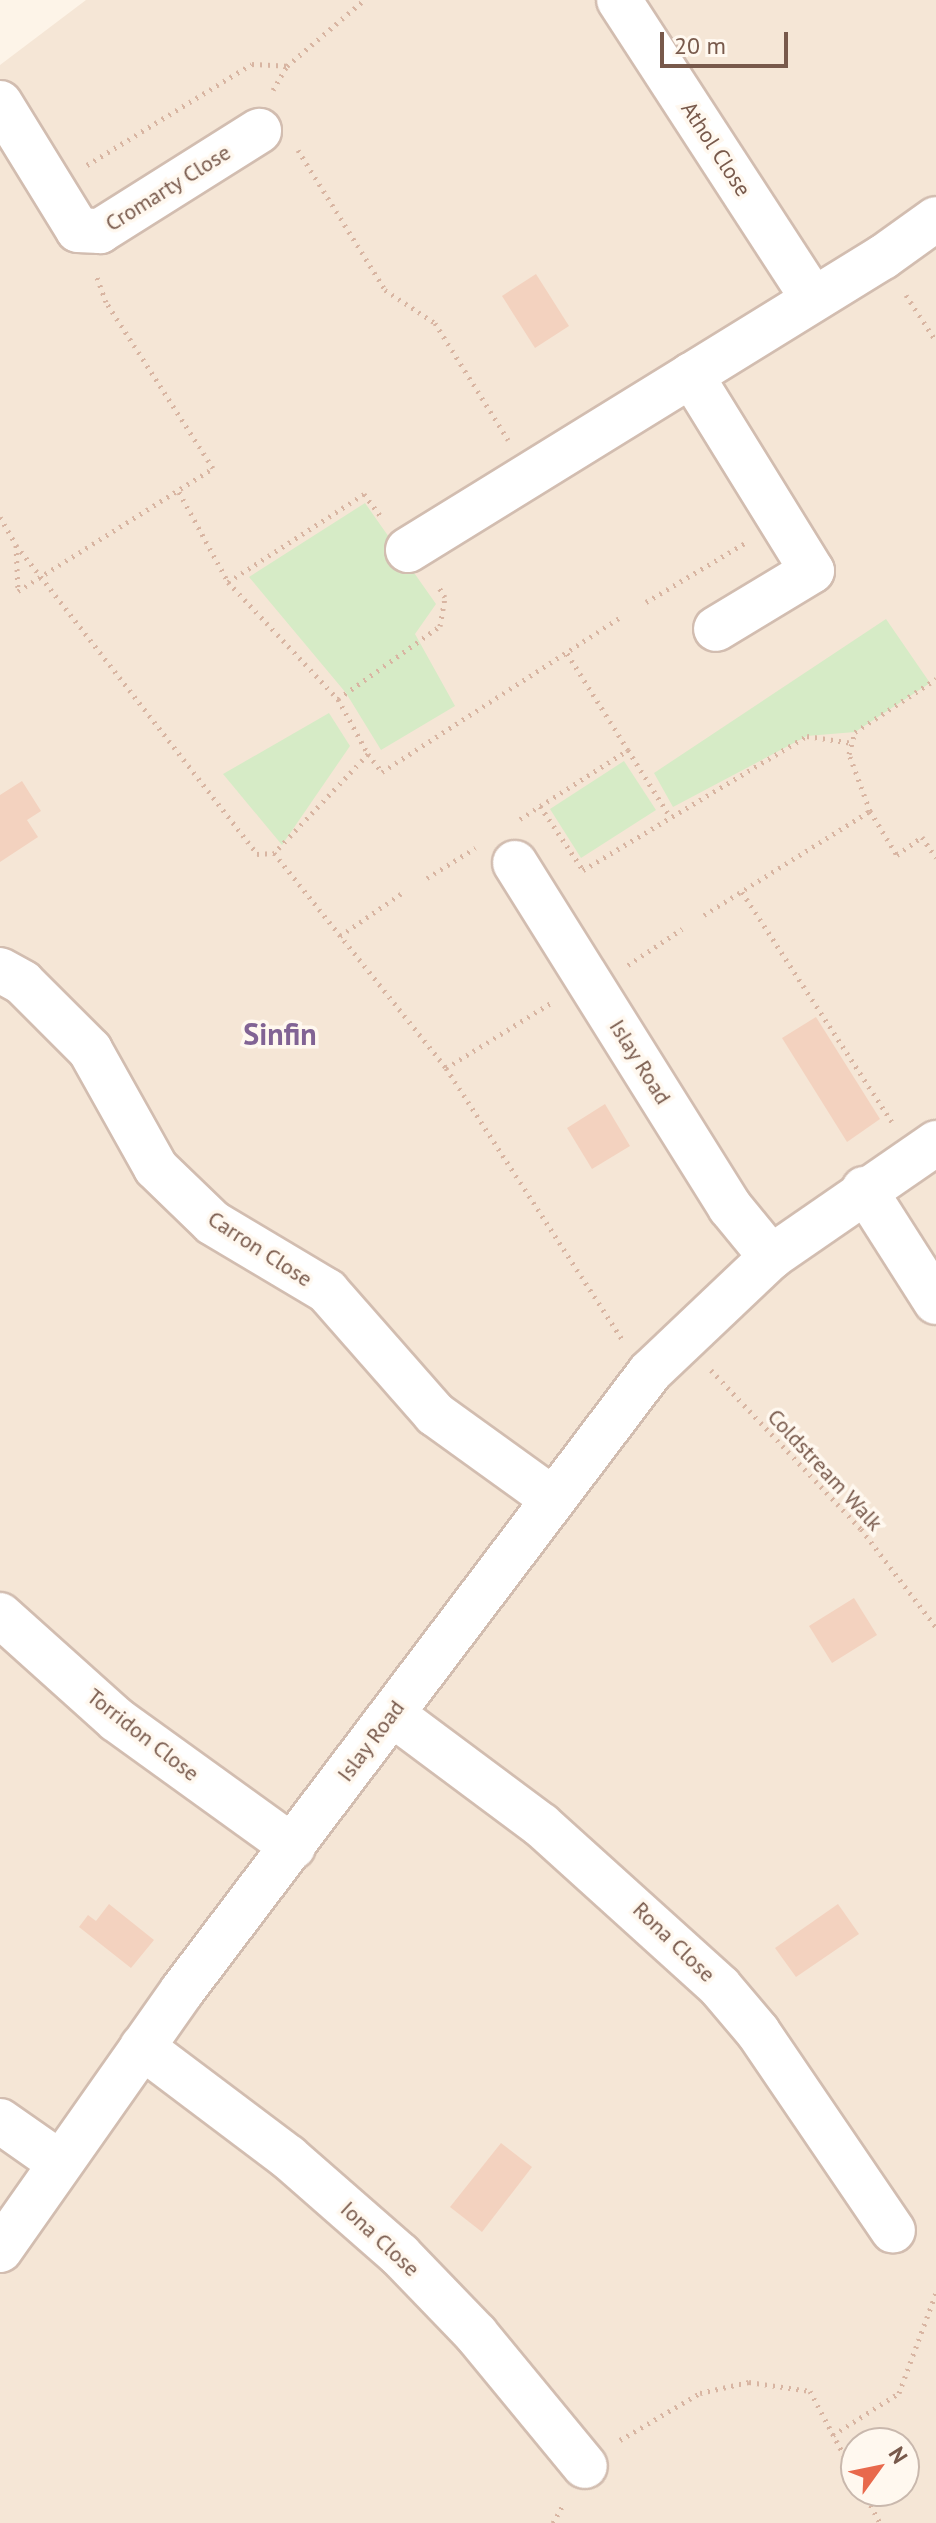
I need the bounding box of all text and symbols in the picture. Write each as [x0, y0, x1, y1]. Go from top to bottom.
scale bar [664, 16, 792, 66]
text: 20 m [674, 30, 726, 61]
street label: Athol Close [676, 97, 756, 201]
street label: Cromarty Close [100, 139, 236, 237]
street label: Islay Road [603, 1014, 677, 1110]
district label: Sinfin [243, 1016, 317, 1052]
street label: Carron Close [203, 1206, 317, 1292]
street label: Coldstream Walk [762, 1404, 888, 1536]
street label: Torridon Close [82, 1683, 204, 1787]
street label: Islay Road [332, 1695, 410, 1787]
street label: Rona Close [627, 1896, 721, 1988]
street label: Iona Close [335, 2196, 425, 2282]
north arrow [840, 2427, 920, 2507]
text: N [883, 2441, 914, 2469]

